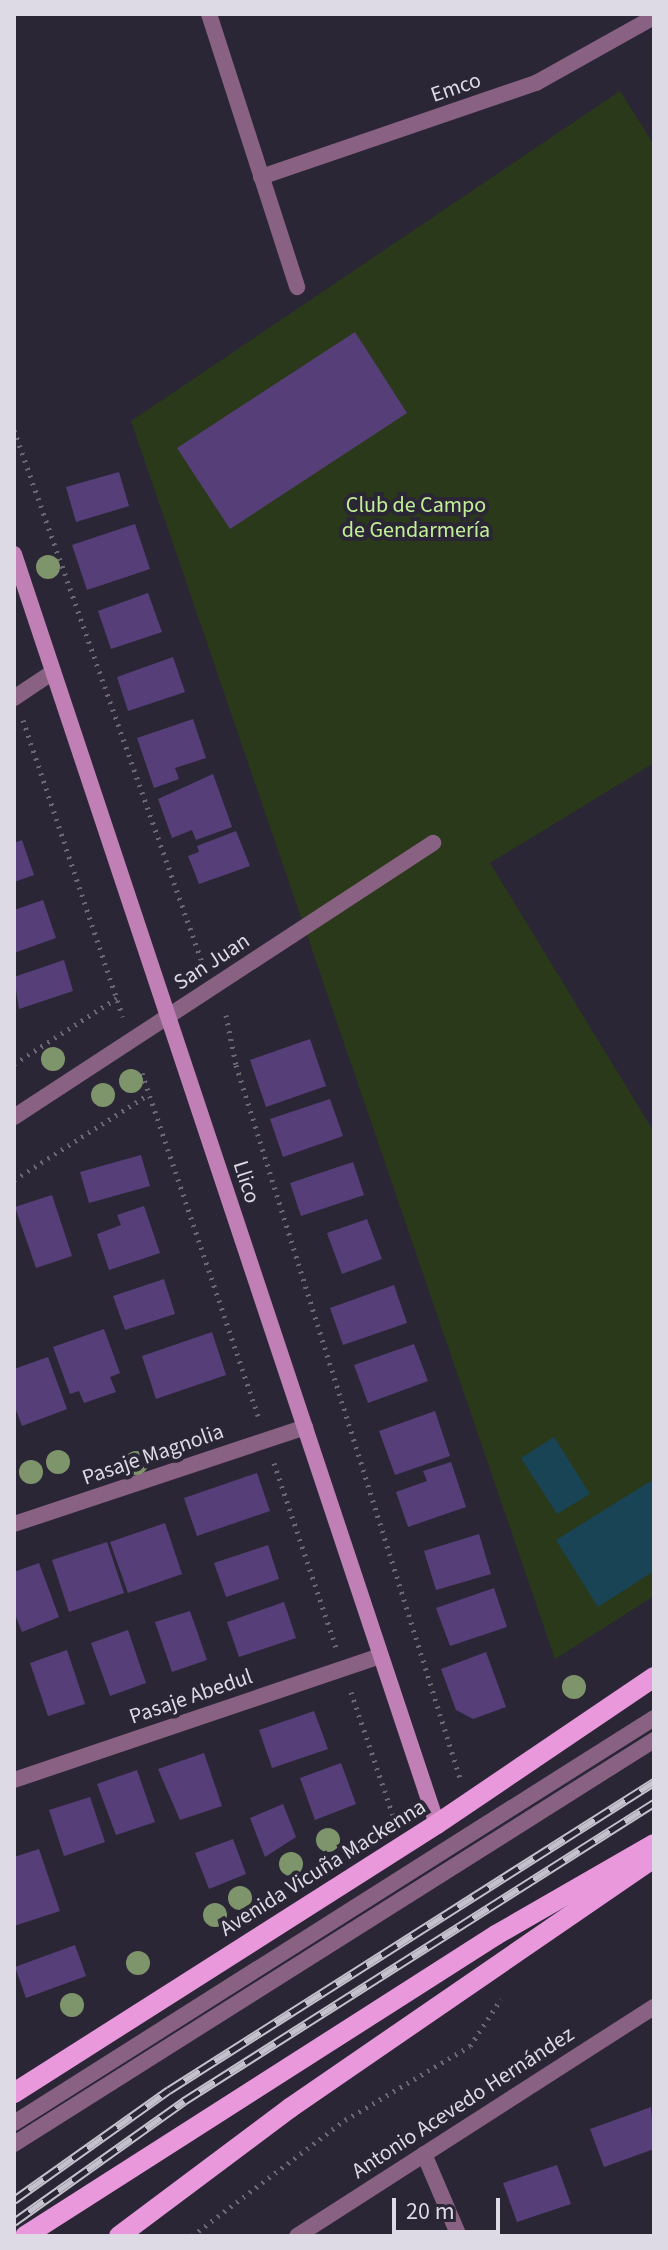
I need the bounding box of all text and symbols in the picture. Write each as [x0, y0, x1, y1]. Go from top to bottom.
street label: Emco [427, 67, 485, 109]
park label: Club de Campo de Gendarmería [342, 492, 490, 544]
street label: San Juan [169, 928, 255, 996]
street label: Llico [227, 1157, 265, 1207]
street label: Pasaje Magnolia [79, 1418, 227, 1492]
street label: Pasaje Abedul [126, 1664, 256, 1730]
street label: Avenida Vicuña Mackenna [215, 1794, 431, 1942]
street label: Antonio Acevedo Hernández [347, 2021, 579, 2185]
scale bar [396, 2182, 504, 2232]
text: 20 m [406, 2194, 455, 2229]

